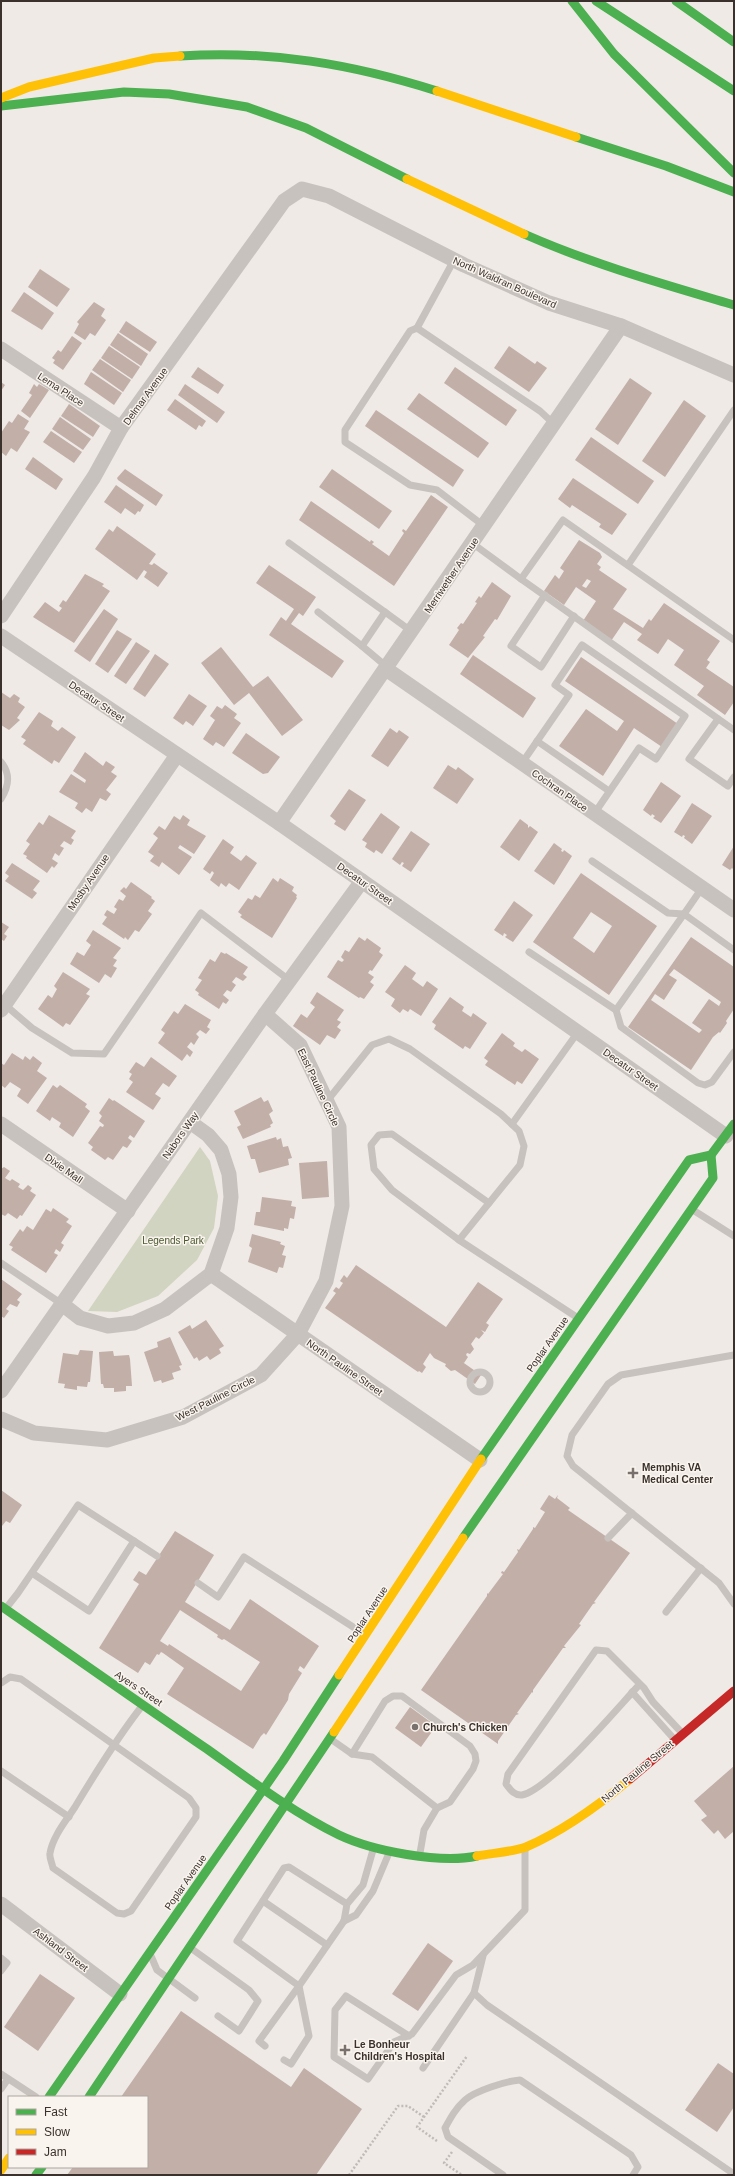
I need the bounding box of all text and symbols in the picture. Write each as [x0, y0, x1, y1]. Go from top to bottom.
street label: North Waldran Boulevard [451, 255, 558, 310]
street label: Delmar Avenue [121, 365, 170, 427]
street label: Lema Place [36, 370, 86, 409]
street label: Merriwether Avenue [422, 535, 481, 615]
street label: Decatur Street [67, 679, 127, 724]
street label: Cochran Place [530, 767, 590, 814]
street label: Mosby Avenue [66, 852, 112, 912]
street label: Decatur Street [335, 860, 394, 907]
street label: Decatur Street [601, 1046, 660, 1093]
street label: East Pauline Circle [296, 1047, 342, 1128]
street label: Nabors Way [160, 1110, 201, 1161]
street label: Dixie Mall [43, 1151, 85, 1185]
park label: Legends Park [142, 1235, 205, 1246]
street label: Poplar Avenue [524, 1314, 571, 1374]
street label: North Pauline Street [305, 1337, 385, 1398]
street label: West Pauline Circle [174, 1374, 257, 1423]
place label: Memphis VA Medical Center [642, 1462, 713, 1485]
marker: Memphis VA Medical Center [627, 1467, 639, 1479]
street label: Poplar Avenue [345, 1584, 390, 1644]
street label: Ayers Street [113, 1669, 165, 1708]
marker: Church's Chicken [410, 1722, 420, 1732]
place label: Church's Chicken [423, 1722, 508, 1733]
street label: North Pauline Street [599, 1738, 676, 1805]
street label: Poplar Avenue [162, 1852, 209, 1912]
street label: Ashland Street [31, 1925, 90, 1974]
place label: Le Bonheur Children's Hospital [354, 2039, 445, 2062]
marker: Le Bonheur Children's Hospital [339, 2044, 351, 2056]
legend [8, 2096, 148, 2168]
text: Fast [44, 2105, 68, 2119]
text: Slow [44, 2125, 70, 2139]
text: Jam [44, 2145, 67, 2159]

